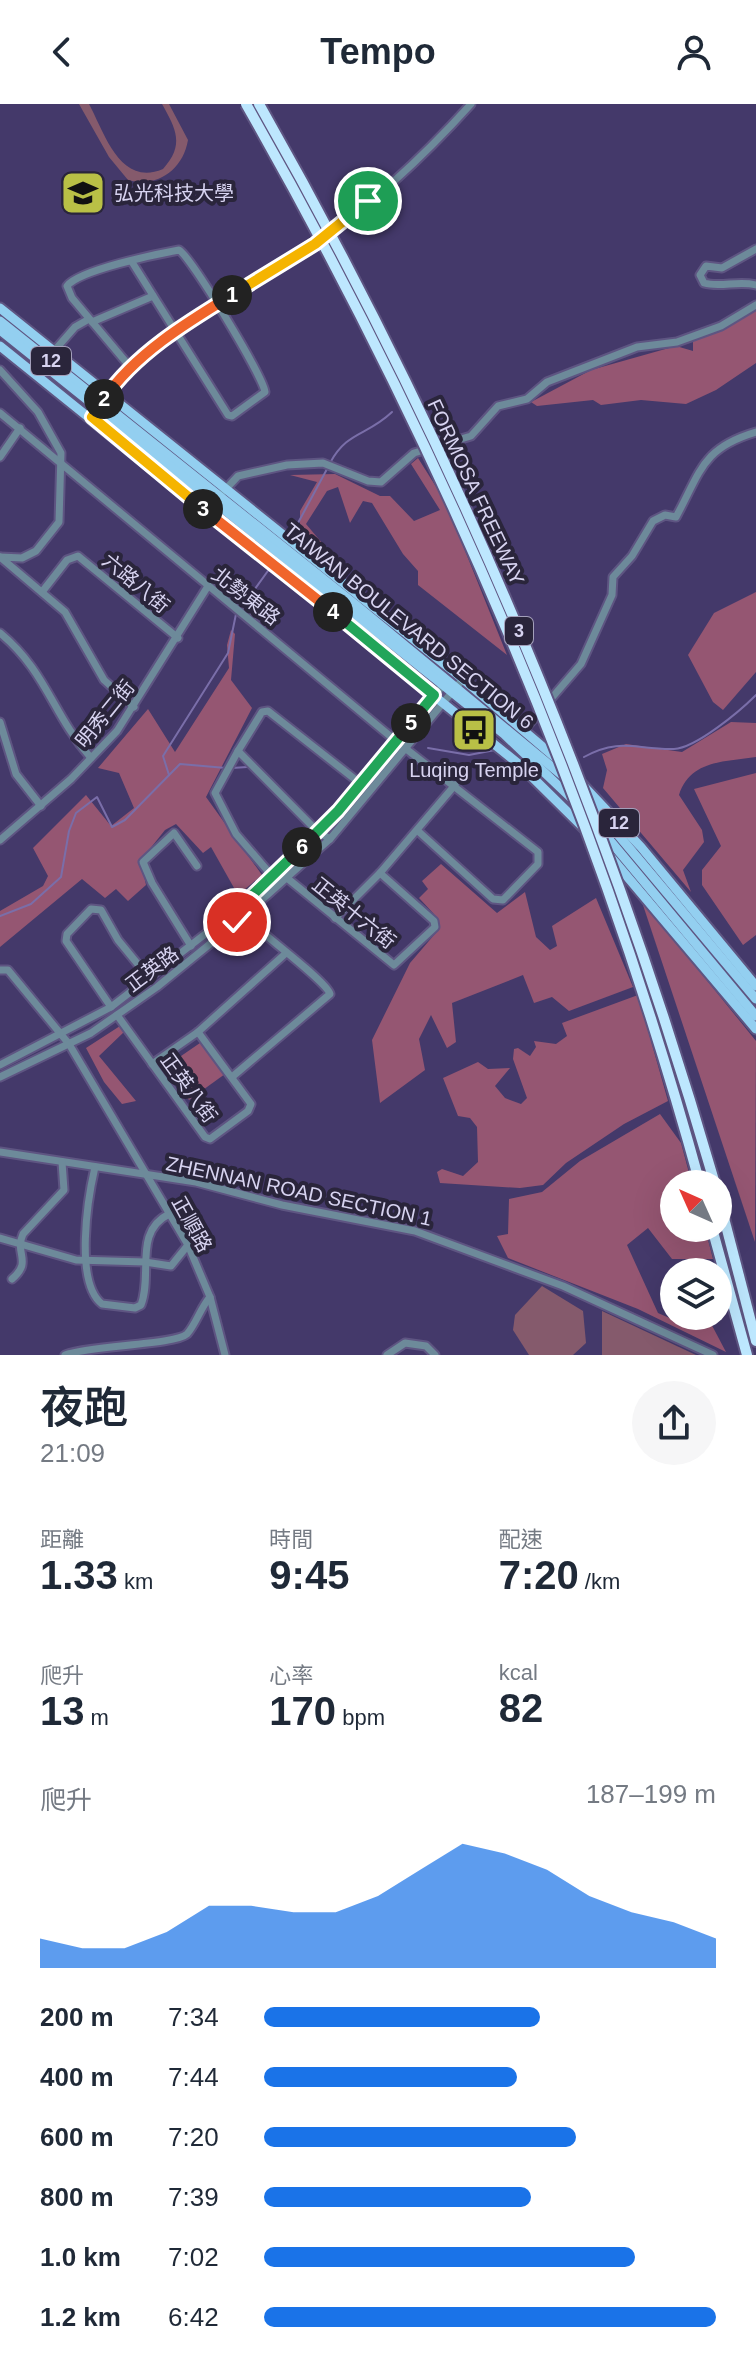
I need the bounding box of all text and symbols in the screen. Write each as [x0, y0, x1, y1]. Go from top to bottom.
icon: back [40, 30, 84, 74]
icon: person [672, 30, 716, 74]
text: Tempo [320, 31, 436, 72]
pin [334, 167, 402, 235]
school or university icon: 弘光科技大學 [59, 169, 107, 217]
icon: arrive [346, 179, 390, 223]
place label: 弘光科技大學 [114, 182, 234, 204]
pin: 1 [212, 275, 252, 315]
text: 1 [226, 282, 238, 307]
road number: 12 [31, 347, 71, 375]
pin: 2 [84, 379, 124, 419]
text: 2 [98, 386, 110, 411]
street label: FORMOSA FREEWAY [423, 396, 529, 588]
pin: 3 [183, 489, 223, 529]
text: 3 [197, 496, 209, 521]
street label: TAIWAN BOULEVARD SECTION 6 [280, 519, 538, 733]
street label: 六路八街 [98, 549, 174, 617]
street label: 北勢東路 [208, 563, 284, 629]
pin: 4 [313, 592, 353, 632]
text: 4 [327, 599, 339, 624]
road number: 3 [505, 617, 533, 645]
street label: 明秀二街 [71, 676, 139, 752]
pin: 5 [391, 703, 431, 743]
bus stop icon: Luqing Temple [450, 706, 498, 754]
text: 5 [405, 710, 417, 735]
place label: Luqing Temple [409, 759, 539, 781]
road number: 12 [599, 809, 639, 837]
pin: 6 [282, 827, 322, 867]
text: 6 [296, 834, 308, 859]
street label: 正英十六街 [308, 873, 400, 953]
pin [203, 888, 271, 956]
icon: check [215, 900, 259, 944]
street label: 正英路 [121, 942, 183, 996]
street label: 正英八街 [157, 1049, 221, 1127]
street label: ZHENNAN ROAD SECTION 1 [164, 1152, 434, 1230]
north arrow [660, 1170, 732, 1242]
map controls [660, 1170, 732, 1330]
street label: 正順路 [168, 1192, 216, 1256]
button: layers [660, 1258, 732, 1330]
button: share [632, 1381, 716, 1465]
text: 夜跑 [40, 1383, 128, 1432]
text: 21:09 [40, 1438, 105, 1468]
text: 距離 [40, 1527, 84, 1552]
text: 時間 [269, 1527, 313, 1552]
text: 配速 [499, 1527, 543, 1552]
text: 1.33 [40, 1553, 118, 1597]
text: 9:45 [269, 1553, 349, 1597]
text: 7:20 [499, 1553, 579, 1597]
text: km [118, 1569, 153, 1594]
text: /km [579, 1569, 620, 1594]
text: kcal [499, 1660, 538, 1685]
text: 爬升 [40, 1663, 84, 1688]
text: 心率 [269, 1663, 313, 1688]
text: 82 [499, 1686, 543, 1730]
text: 13 [40, 1689, 85, 1733]
text: 170 [269, 1689, 336, 1733]
text: m [85, 1705, 109, 1730]
text: bpm [336, 1705, 385, 1730]
text: 187–199 m [586, 1779, 716, 1809]
text: 爬升 [40, 1785, 92, 1815]
text: 200 m [40, 2002, 114, 2032]
text: 7:34 [168, 2002, 219, 2032]
text: 400 m [40, 2062, 114, 2092]
text: 7:44 [168, 2062, 219, 2092]
text: 600 m [40, 2122, 114, 2152]
text: 7:20 [168, 2122, 219, 2152]
text: 800 m [40, 2182, 114, 2212]
text: 7:39 [168, 2182, 219, 2212]
text: 1.0 km [40, 2242, 121, 2272]
text: 7:02 [168, 2242, 219, 2272]
text: 1.2 km [40, 2302, 121, 2332]
text: 6:42 [168, 2302, 219, 2332]

